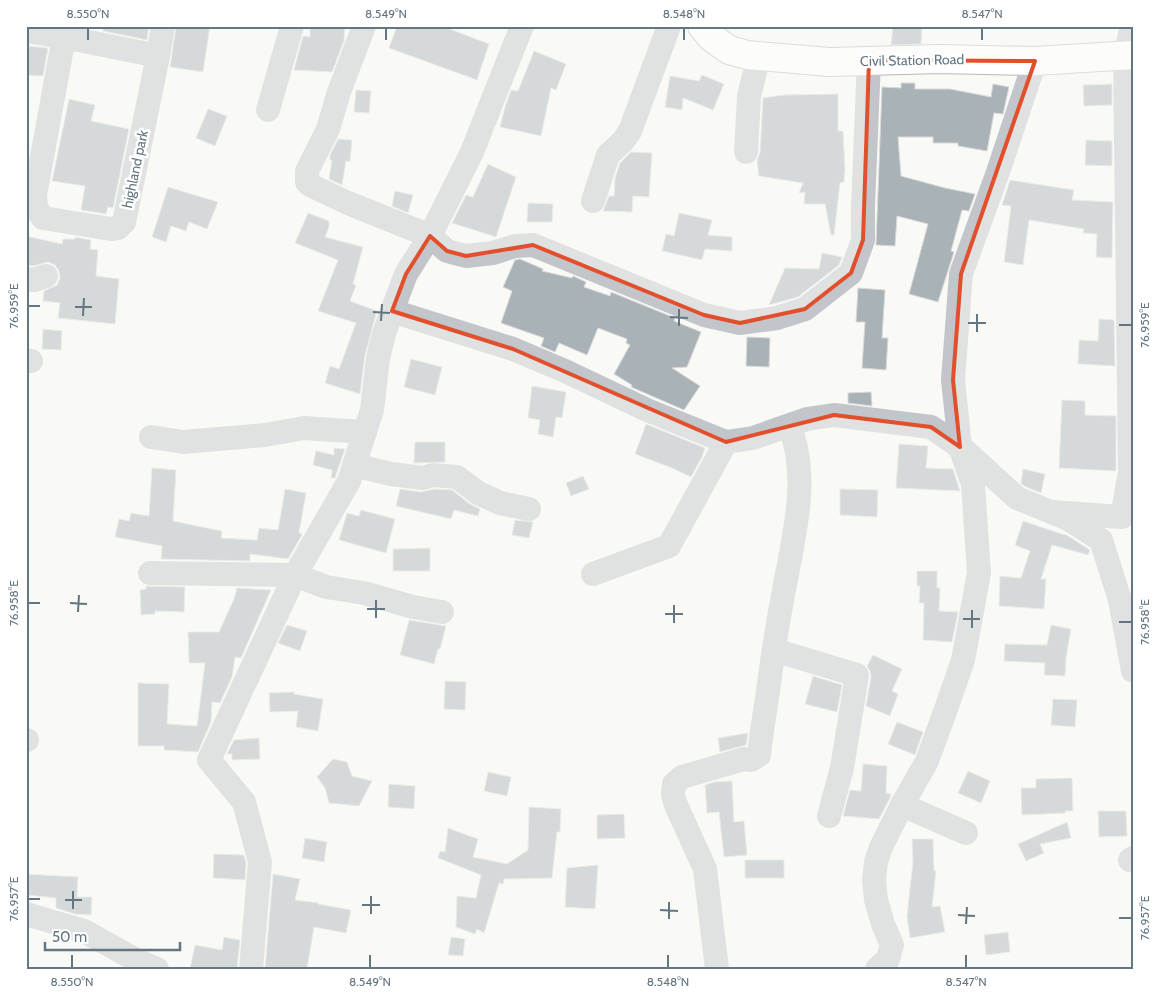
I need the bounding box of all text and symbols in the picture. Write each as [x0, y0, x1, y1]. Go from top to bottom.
text: 8.550°N [66, 6, 110, 21]
text: 8.549°N [365, 6, 407, 21]
text: 8.548°N [663, 6, 705, 21]
text: 8.547°N [961, 6, 1003, 21]
street label: Civil Station Road [860, 50, 964, 70]
street label: highland park [118, 128, 152, 210]
text: 76.959°E [6, 283, 21, 329]
text: 76.959°E [1137, 302, 1152, 348]
text: 76.958°E [6, 580, 21, 626]
text: 76.958°E [1137, 599, 1152, 645]
text: 76.957°E [6, 876, 21, 921]
text: 76.957°E [1137, 895, 1152, 940]
scale bar [45, 920, 180, 952]
text: 50 m [52, 928, 87, 946]
text: 8.550°N [50, 974, 94, 989]
text: 8.549°N [349, 974, 391, 989]
text: 8.548°N [647, 974, 689, 989]
text: 8.547°N [945, 974, 987, 989]

